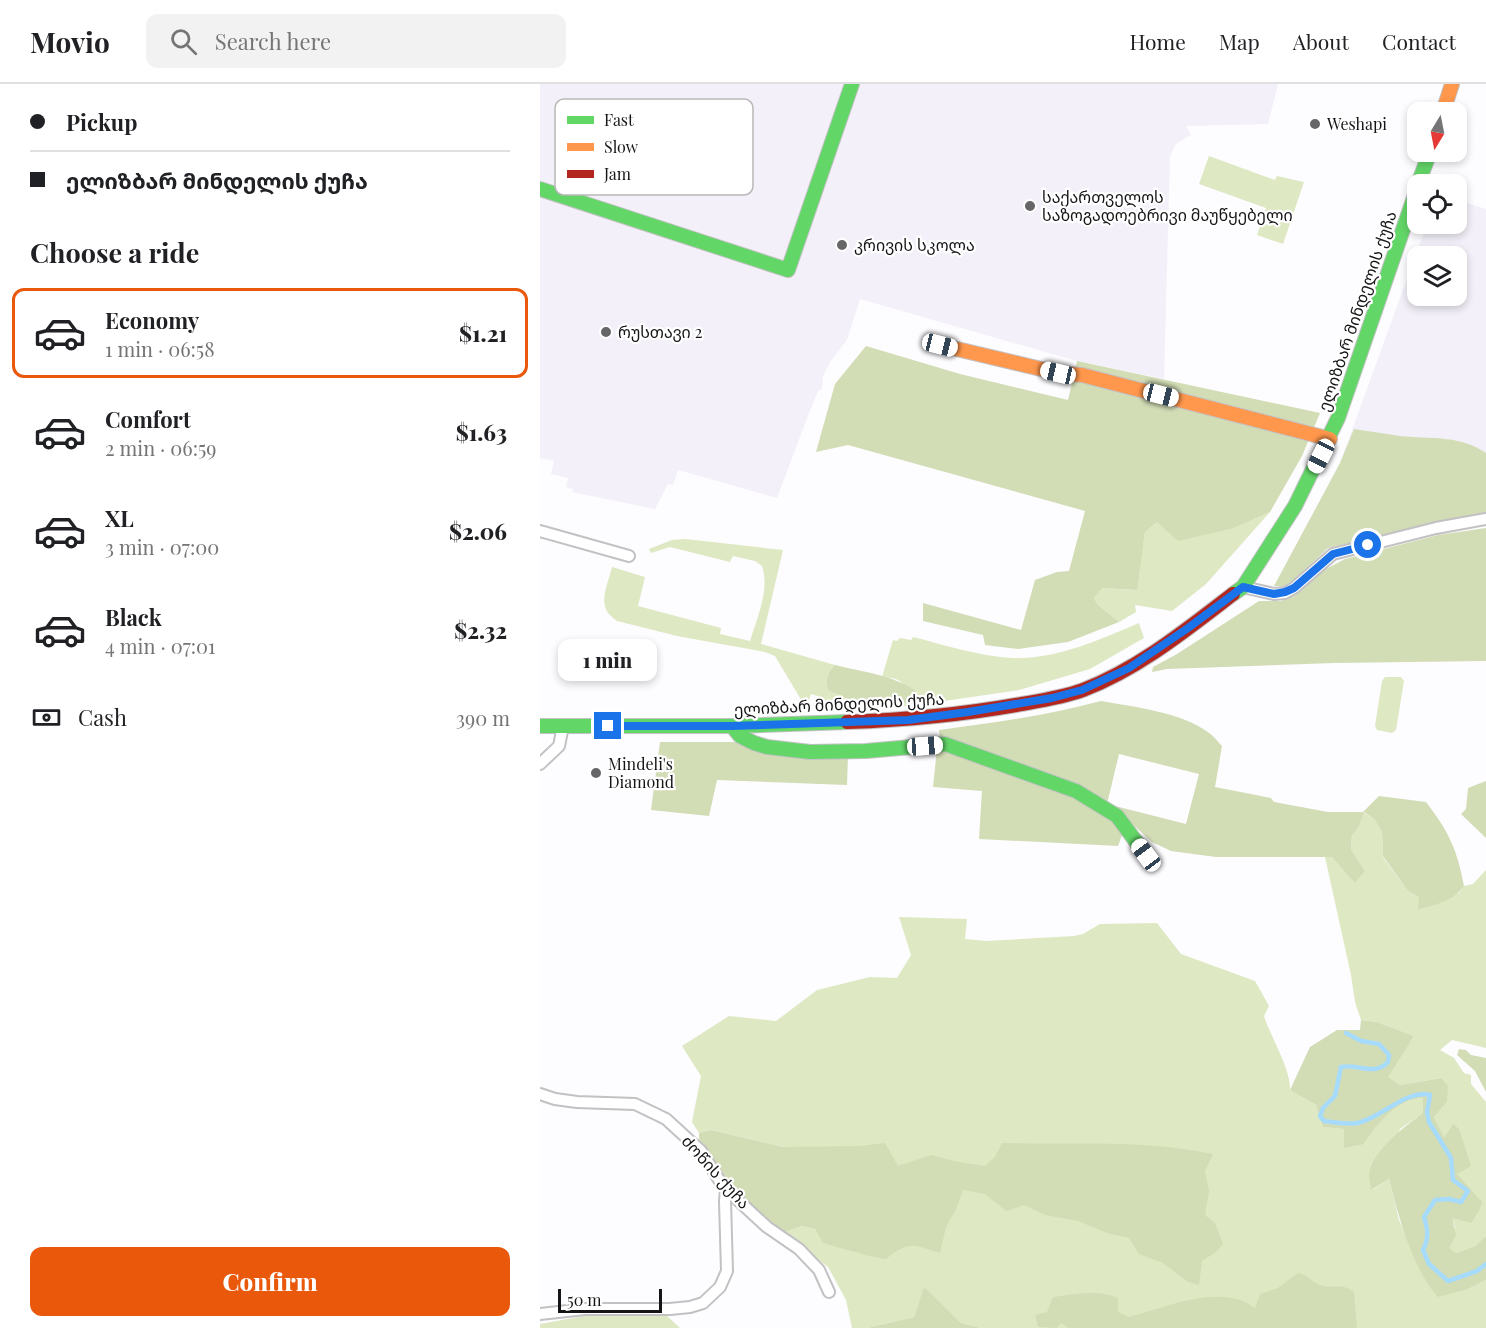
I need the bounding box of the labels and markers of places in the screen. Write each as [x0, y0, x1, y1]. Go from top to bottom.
place label: Weshapi [1326, 113, 1387, 134]
marker: Weshapi [1308, 117, 1322, 131]
place label: საქართველოს საზოგადოებრივი მაუწყებელი [1042, 186, 1293, 226]
marker: საქართველოს საზოგადოებრივი მაუწყებელი [1023, 199, 1037, 213]
place label: კრივის სკოლა [854, 234, 975, 256]
marker: კრივის სკოლა [835, 238, 849, 252]
place label: რუსთავი 2 [618, 321, 702, 342]
marker: რუსთავი 2 [599, 325, 613, 339]
place label: Mindeli's Diamond [608, 753, 674, 792]
marker: Mindeli's Diamond [589, 766, 603, 780]

